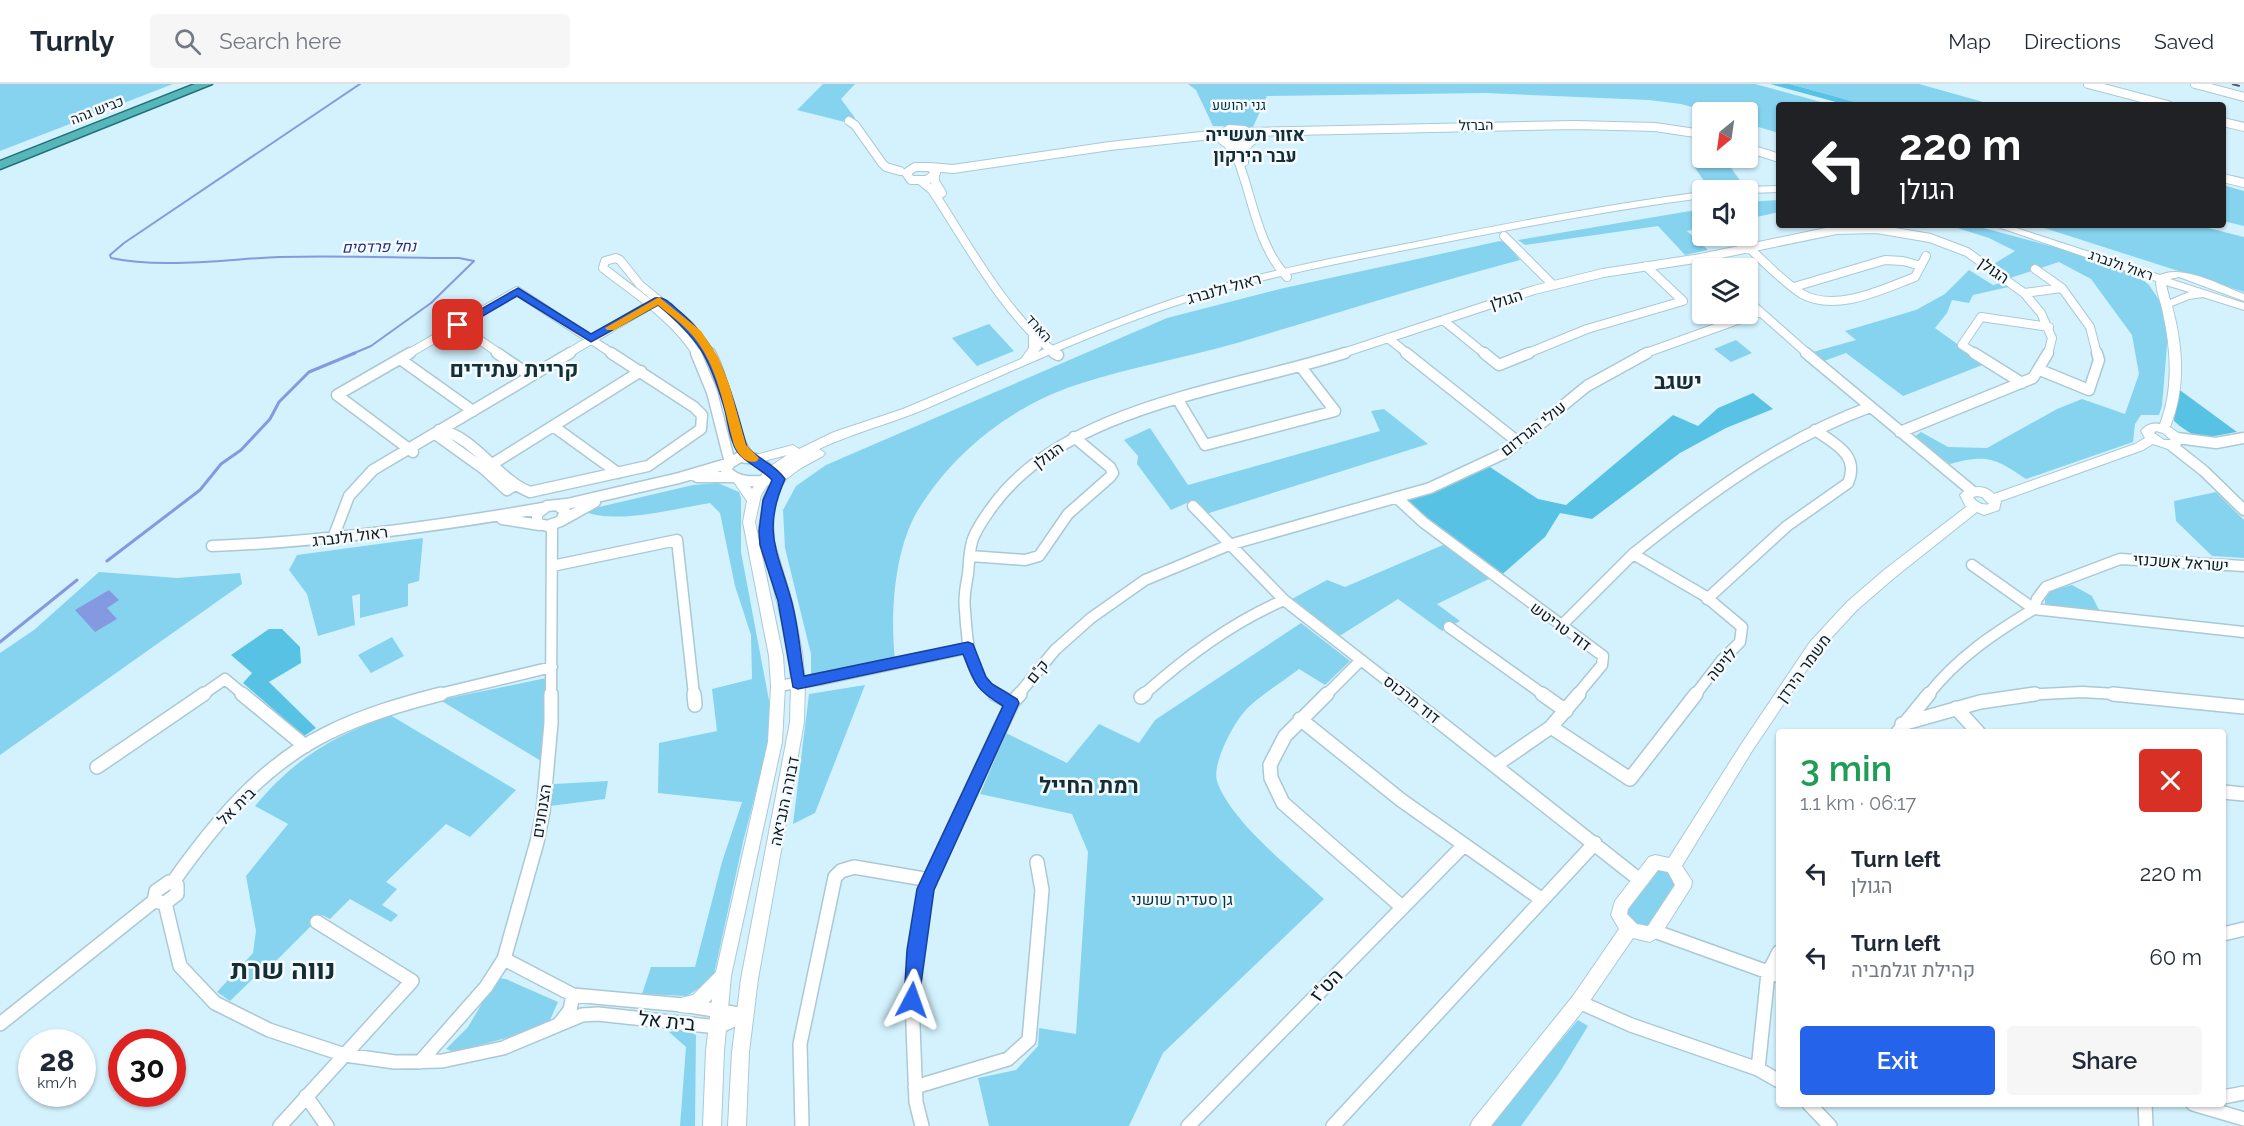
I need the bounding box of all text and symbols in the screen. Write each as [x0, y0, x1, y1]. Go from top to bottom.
search box [150, 14, 570, 68]
text: Turnly [30, 25, 114, 58]
icon: search [171, 25, 204, 58]
text: Search here [219, 28, 341, 54]
text: Map [1948, 29, 1991, 54]
text: Directions [2024, 29, 2121, 54]
text: Saved [2154, 29, 2214, 54]
street label: כביש גהה [68, 93, 126, 127]
park label: גני יהושע [1212, 97, 1266, 113]
north arrow [1692, 102, 1758, 168]
map controls [1692, 102, 1758, 324]
street label: הברזל [1459, 117, 1493, 133]
text: 220 m [1899, 121, 2021, 170]
district label: אזור תעשייה עבר הירקון [1205, 124, 1305, 166]
icon: left [1800, 126, 1878, 204]
text: הגולן [1899, 174, 1955, 205]
button: sound [1692, 180, 1758, 246]
water label: נחל פרדסים [342, 237, 418, 257]
street label: ראול ולנברג [2087, 247, 2155, 283]
street label: הגולן [1975, 253, 2013, 288]
button: layers [1692, 258, 1758, 324]
street label: ראול ולנברג [1185, 269, 1263, 308]
street label: הגולן [1487, 285, 1525, 314]
pin [432, 299, 483, 350]
icon: arrive [441, 308, 474, 341]
street label: הארד [1023, 311, 1055, 345]
district label: קריית עתידים [449, 356, 579, 382]
district label: ישגב [1654, 368, 1702, 394]
street label: עולי הגרדום [1497, 397, 1570, 460]
street label: הגולן [1029, 438, 1067, 473]
street label: ראול ולנברג [311, 522, 389, 551]
street label: ישראל אשכנזי [2133, 550, 2229, 575]
street label: דוד טריטש [1527, 598, 1595, 655]
street label: משמר הירדן [1772, 630, 1835, 706]
street label: לויטה [1702, 644, 1741, 685]
street label: ק"ם [1022, 656, 1053, 687]
street label: דוד מרכוס [1379, 671, 1444, 728]
text: 3 min [1800, 747, 1892, 789]
button: close [2139, 749, 2202, 812]
street label: דבורה הנביאה [766, 755, 803, 848]
district label: רמת החייל [1039, 772, 1139, 798]
street label: בית אל [213, 783, 260, 829]
street label: הצנחנים [528, 783, 555, 839]
text: 1.1 km · 06:17 [1800, 791, 1916, 815]
text: Turn left [1851, 846, 1941, 872]
icon: left [1800, 857, 1833, 890]
text: 220 m [2140, 860, 2202, 886]
text: הגולן [1851, 874, 1892, 898]
park label: גן סעדיה שושני [1131, 890, 1233, 909]
text: Turn left [1851, 930, 1941, 956]
icon: left [1800, 941, 1833, 974]
text: 60 m [2149, 944, 2202, 970]
district label: נווה שרת [230, 954, 336, 985]
text: קהילת זגלמביה [1851, 958, 1975, 982]
street label: הט"ז [1305, 963, 1347, 1007]
position arrow [880, 968, 944, 1032]
street label: בית אל [637, 1006, 697, 1036]
button: Exit [1800, 1026, 1995, 1095]
button: Share [2007, 1026, 2202, 1095]
speed limit sign: 30 [108, 1029, 186, 1107]
text: 28 [39, 1043, 75, 1078]
text: km/h [37, 1074, 77, 1092]

